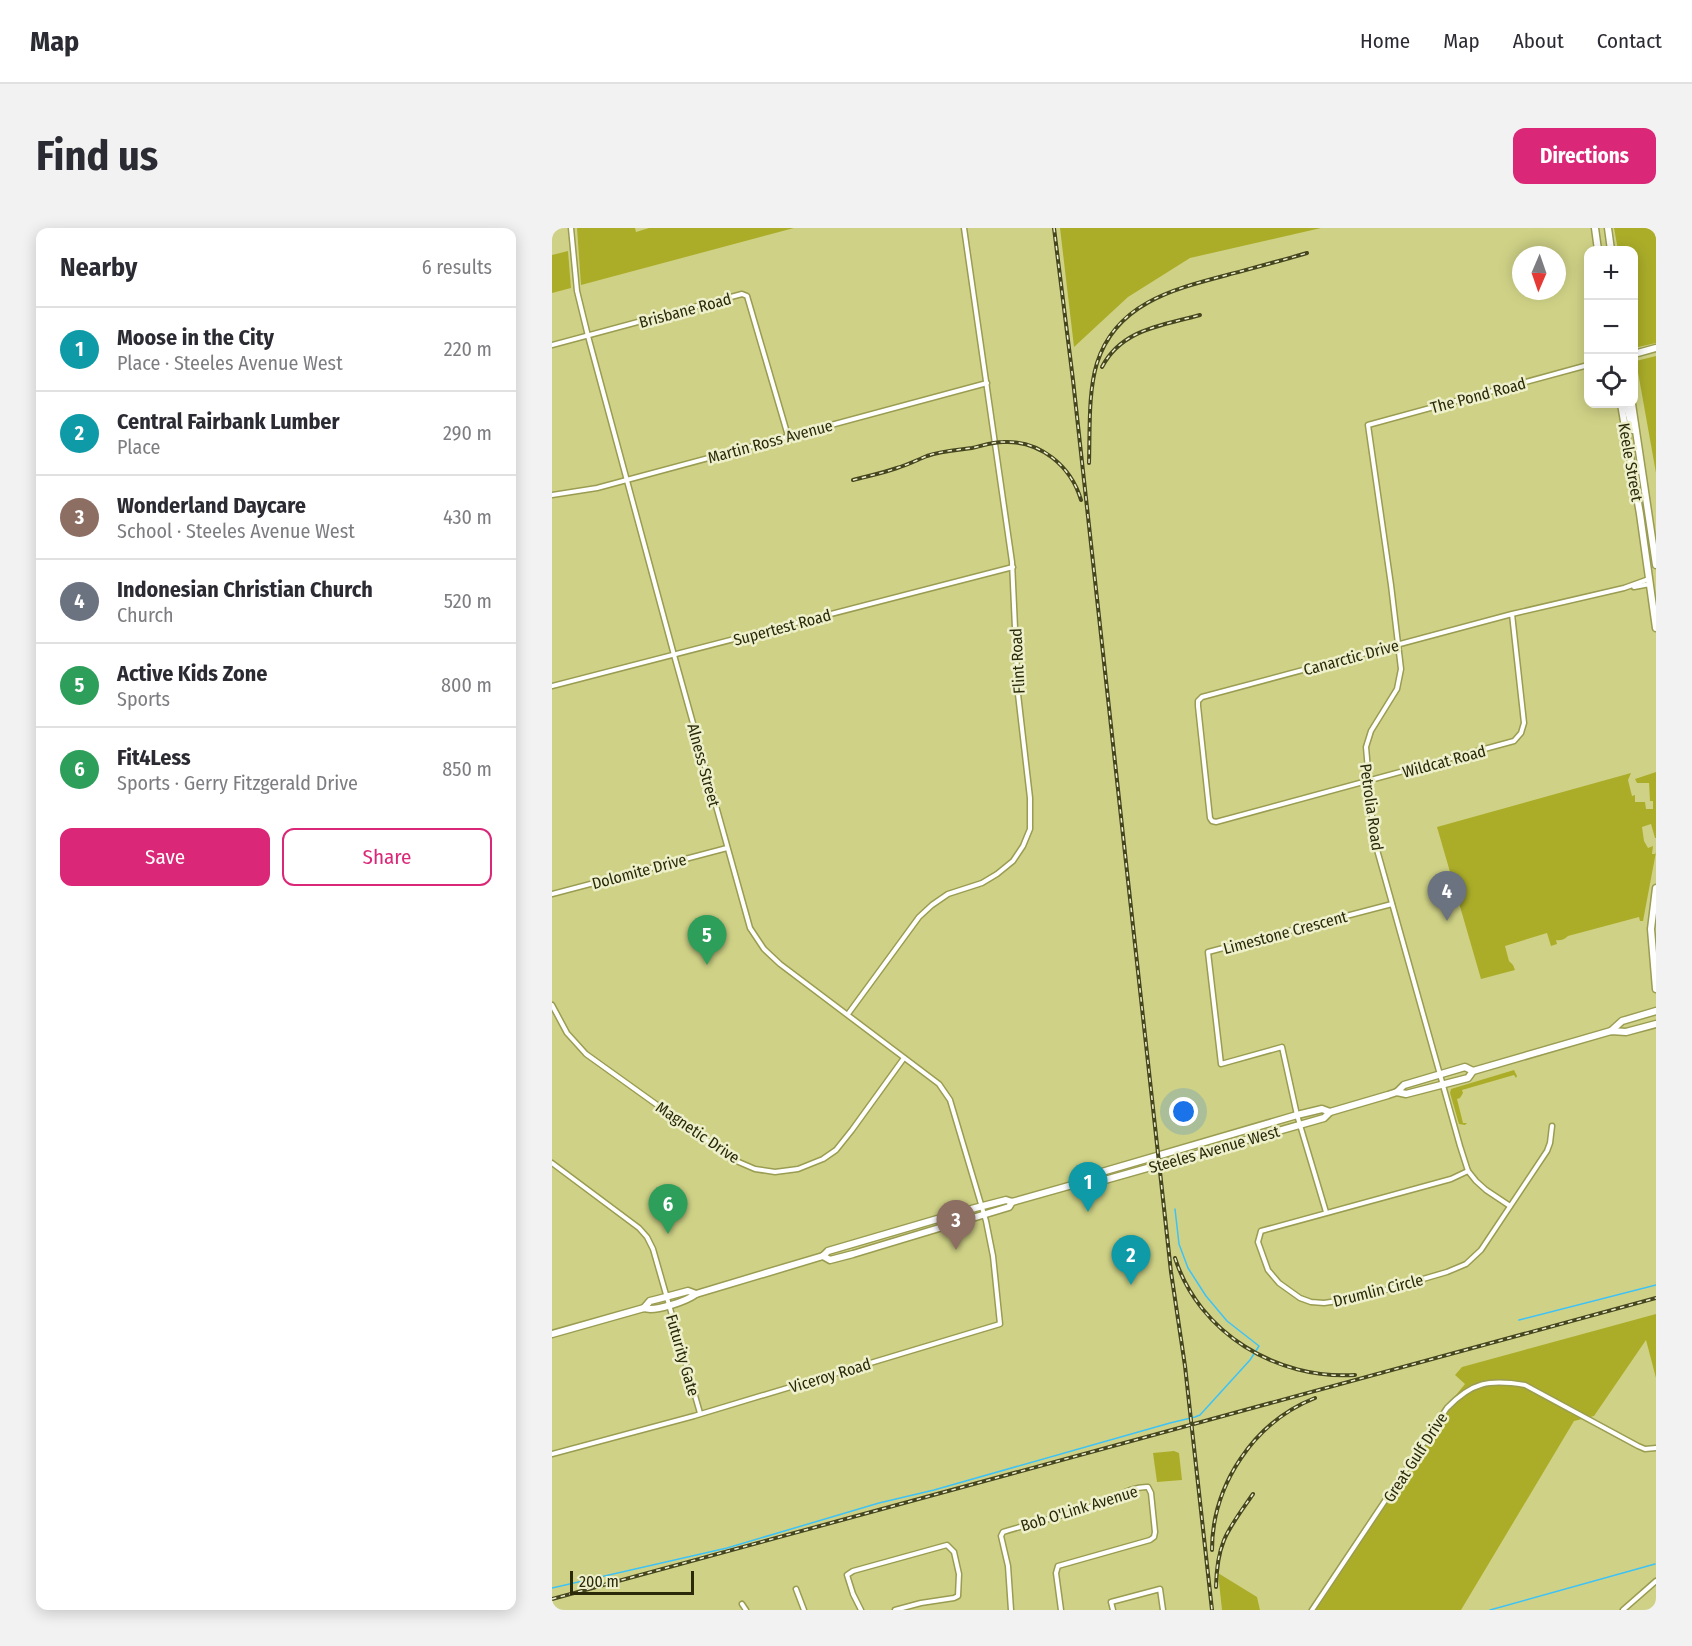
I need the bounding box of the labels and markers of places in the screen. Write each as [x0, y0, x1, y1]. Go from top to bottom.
pin: 4 [1428, 872, 1466, 921]
pin: 5 [688, 916, 726, 965]
pin: 1 [1068, 1162, 1108, 1212]
pin: 6 [648, 1184, 688, 1234]
pin: 3 [936, 1200, 976, 1250]
pin: 2 [1112, 1236, 1150, 1285]

